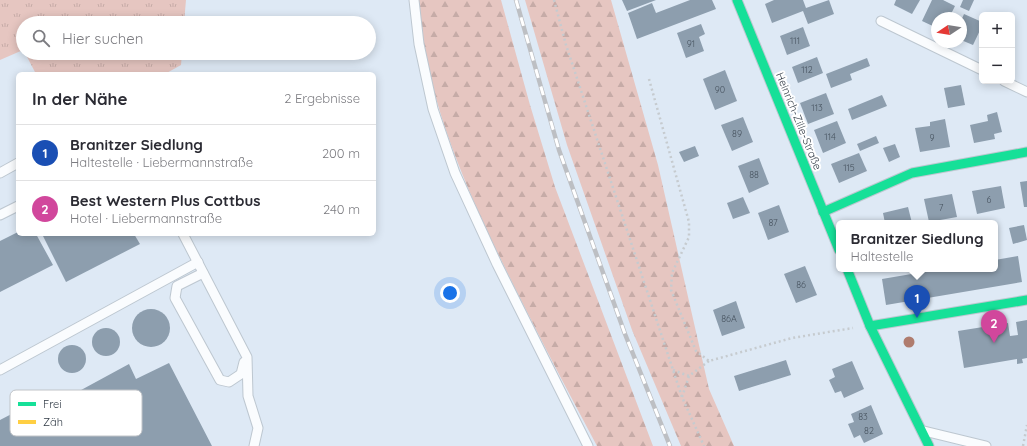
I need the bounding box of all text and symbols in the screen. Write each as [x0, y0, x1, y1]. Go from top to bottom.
north arrow [931, 12, 967, 48]
map controls [979, 12, 1015, 84]
button: + [979, 12, 1015, 48]
search box [16, 16, 376, 60]
icon: search [30, 27, 52, 49]
text: Hier suchen [62, 29, 143, 48]
house number: 111 [790, 35, 800, 46]
house number: 91 [687, 38, 695, 49]
button: − [979, 48, 1015, 84]
house number: 112 [801, 64, 813, 75]
street label: Heinrich-Zille-Straße [773, 70, 825, 172]
house number: 90 [715, 84, 725, 95]
text: In der Nähe [32, 88, 128, 109]
text: 2 Ergebnisse [284, 90, 360, 106]
house number: 113 [811, 102, 823, 113]
house number: 89 [732, 128, 742, 139]
house number: 114 [824, 131, 836, 142]
house number: 9 [929, 132, 935, 143]
text: Branitzer Siedlung [70, 135, 203, 154]
text: 1 [42, 145, 48, 161]
text: 200 m [322, 145, 360, 161]
text: Haltestelle · Liebermannstraße [70, 154, 253, 170]
house number: 115 [843, 162, 855, 173]
house number: 88 [749, 169, 759, 180]
text: Best Western Plus Cottbus [70, 191, 261, 210]
house number: 6 [987, 194, 992, 205]
text: 2 [41, 201, 49, 217]
text: 240 m [323, 201, 360, 217]
house number: 7 [939, 202, 944, 213]
text: Hotel · Liebermannstraße [70, 210, 222, 226]
house number: 87 [768, 217, 778, 228]
popup [836, 220, 998, 272]
text: Branitzer Siedlung [851, 229, 983, 248]
text: Haltestelle [851, 248, 913, 264]
house number: 86 [796, 279, 806, 290]
your location [440, 283, 460, 303]
pin: 1 [904, 285, 930, 318]
pin: 2 [981, 310, 1007, 343]
house number: 86A [721, 313, 737, 324]
legend [10, 390, 142, 436]
text: Frei [43, 397, 62, 411]
house number: 83 [858, 411, 868, 422]
text: Zäh [43, 415, 63, 429]
house number: 82 [864, 425, 874, 436]

